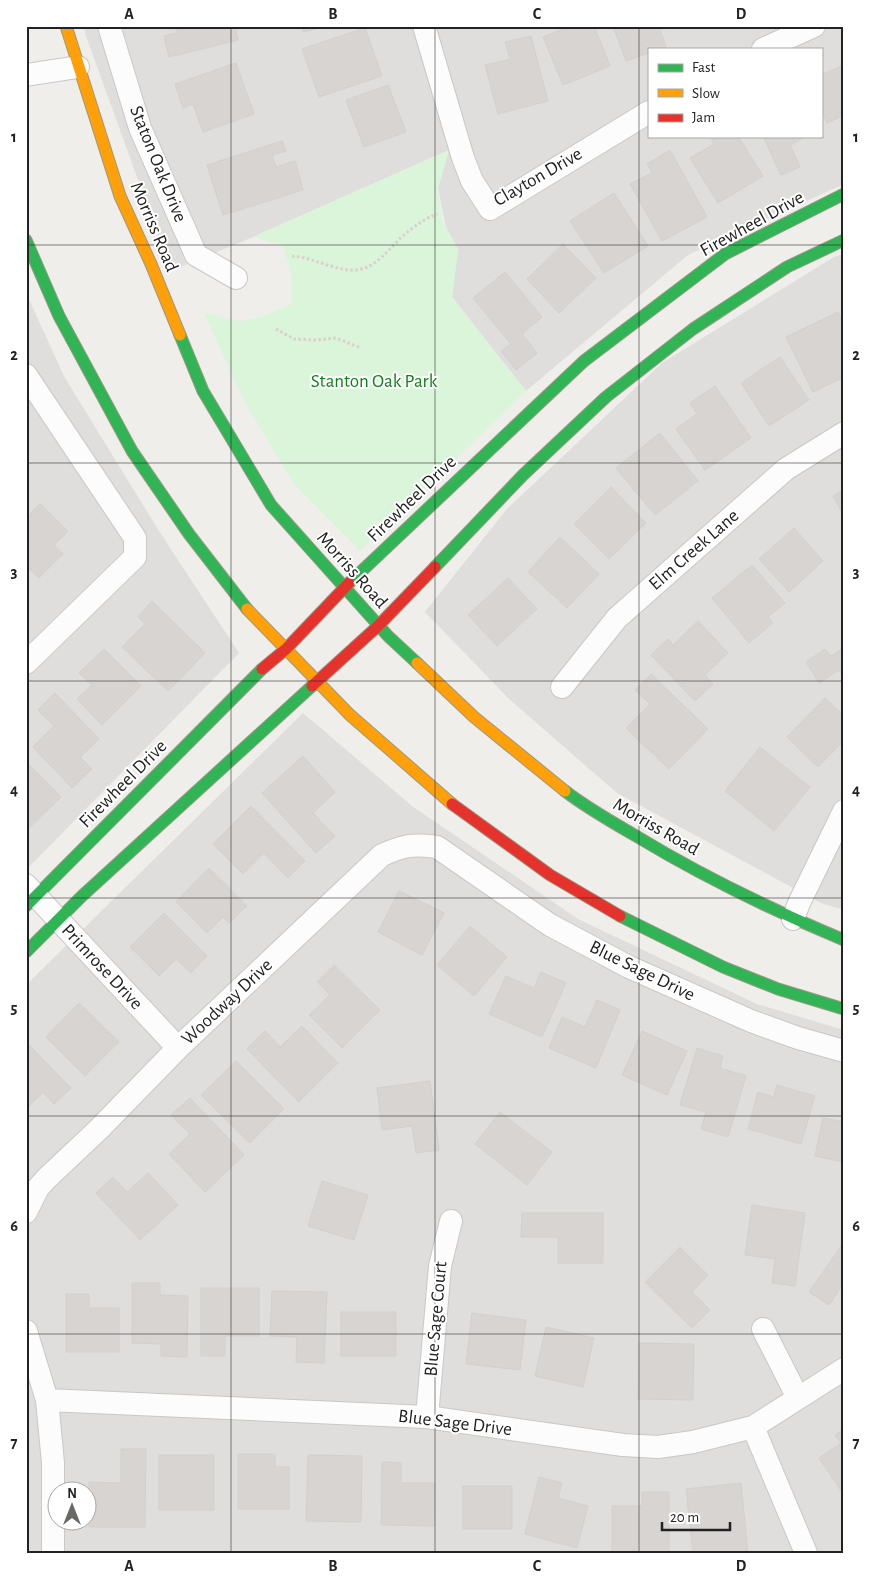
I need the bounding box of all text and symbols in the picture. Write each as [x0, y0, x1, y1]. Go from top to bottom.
text: A [124, 6, 134, 22]
text: B [328, 6, 338, 22]
text: C [533, 6, 542, 22]
text: D [736, 6, 747, 22]
legend [648, 48, 822, 138]
text: Fast [692, 60, 716, 75]
text: Slow [692, 86, 720, 101]
street label: Staton Oak Drive [126, 103, 190, 225]
text: Jam [692, 110, 715, 125]
text: 1 [11, 129, 17, 145]
text: 1 [853, 129, 859, 145]
street label: Clayton Drive [491, 144, 585, 210]
street label: Morriss Road [127, 179, 181, 275]
street label: Firewheel Drive [697, 188, 807, 260]
text: 2 [10, 347, 18, 363]
text: 2 [852, 347, 860, 363]
park label: Stanton Oak Park [311, 372, 438, 391]
street label: Firewheel Drive [364, 452, 460, 546]
street label: Elm Creek Lane [645, 506, 743, 594]
street label: Morriss Road [313, 528, 391, 612]
text: 3 [11, 564, 18, 580]
text: 3 [853, 564, 860, 580]
street label: Firewheel Drive [76, 737, 170, 831]
text: 4 [10, 782, 18, 798]
text: 4 [852, 782, 860, 798]
street label: Morriss Road [610, 795, 702, 859]
street label: Primrose Drive [58, 921, 146, 1013]
street label: Blue Sage Drive [586, 937, 698, 1005]
street label: Woodway Drive [178, 955, 276, 1049]
text: 5 [11, 1000, 18, 1016]
text: 5 [853, 1000, 860, 1016]
text: 6 [10, 1218, 18, 1234]
text: 6 [852, 1218, 860, 1234]
street label: Blue Sage Court [422, 1261, 450, 1377]
street label: Blue Sage Drive [397, 1407, 513, 1439]
text: 7 [11, 1435, 18, 1451]
text: 7 [853, 1435, 860, 1451]
north arrow [48, 1482, 98, 1532]
text: N [67, 1487, 77, 1501]
scale bar [662, 1499, 730, 1531]
text: 20 m [670, 1510, 699, 1525]
text: A [124, 1558, 134, 1574]
text: B [328, 1558, 338, 1574]
text: C [533, 1558, 542, 1574]
text: D [736, 1558, 747, 1574]

